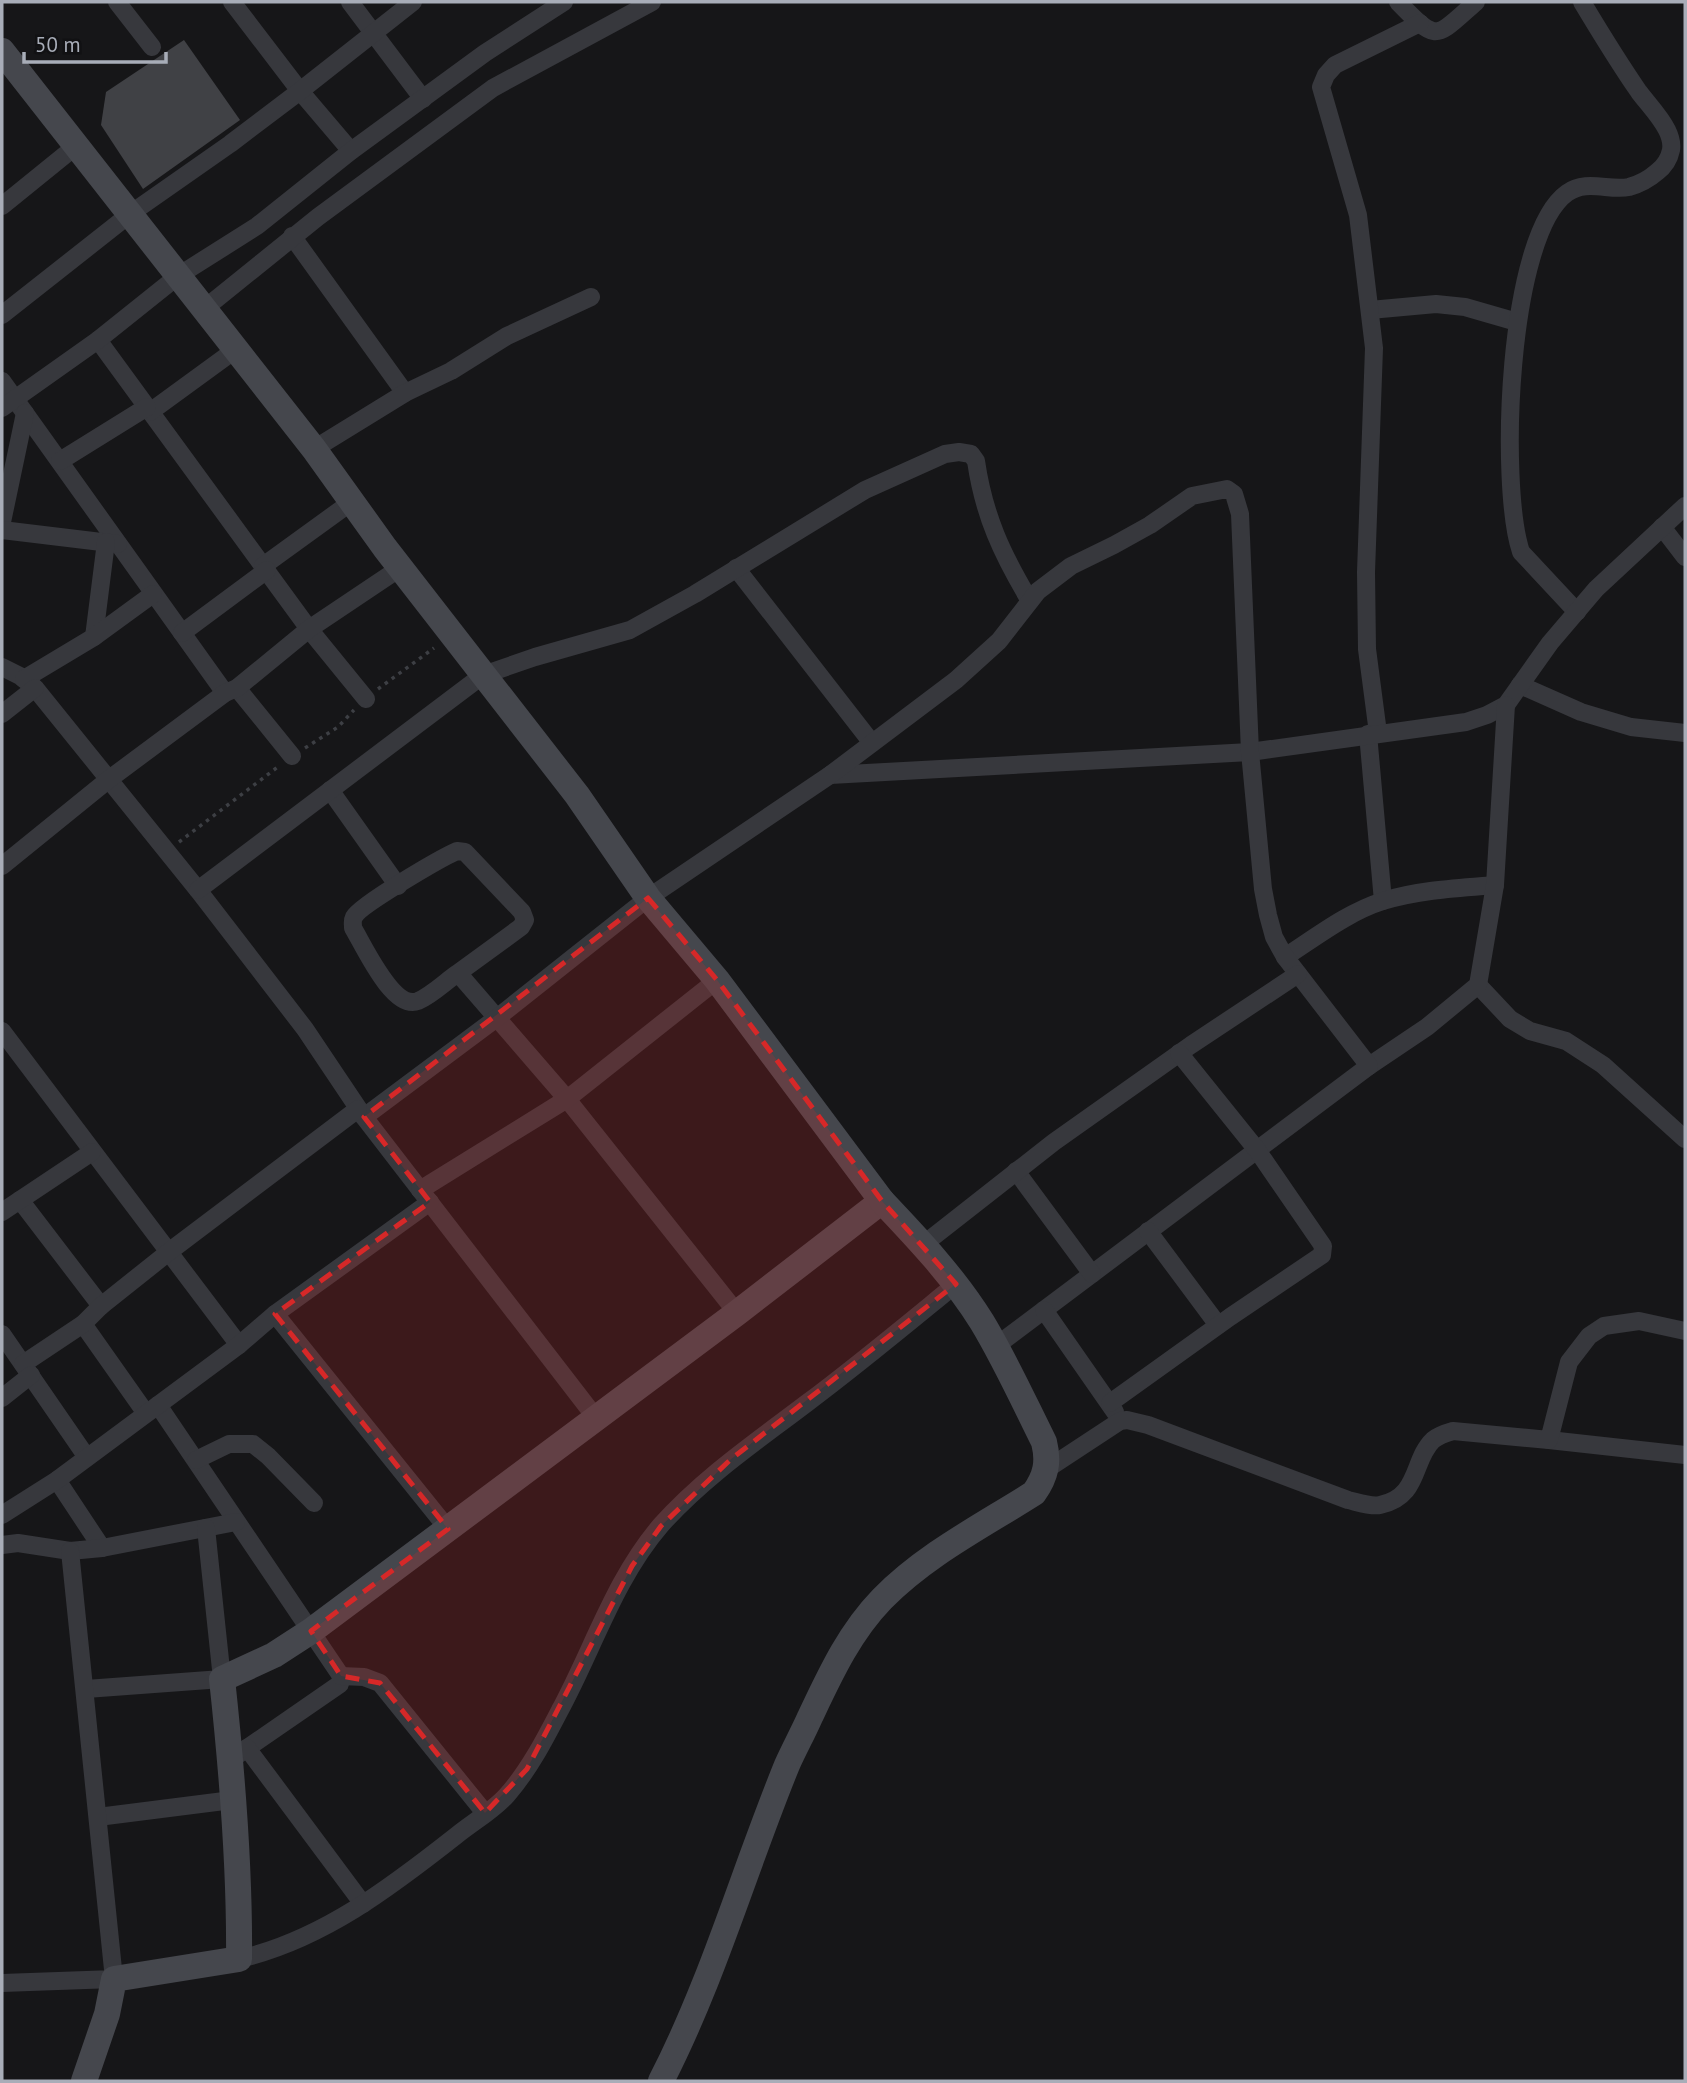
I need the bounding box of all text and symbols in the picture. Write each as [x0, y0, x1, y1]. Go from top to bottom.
scale bar [24, 21, 166, 65]
text: 50 m [35, 31, 81, 58]

